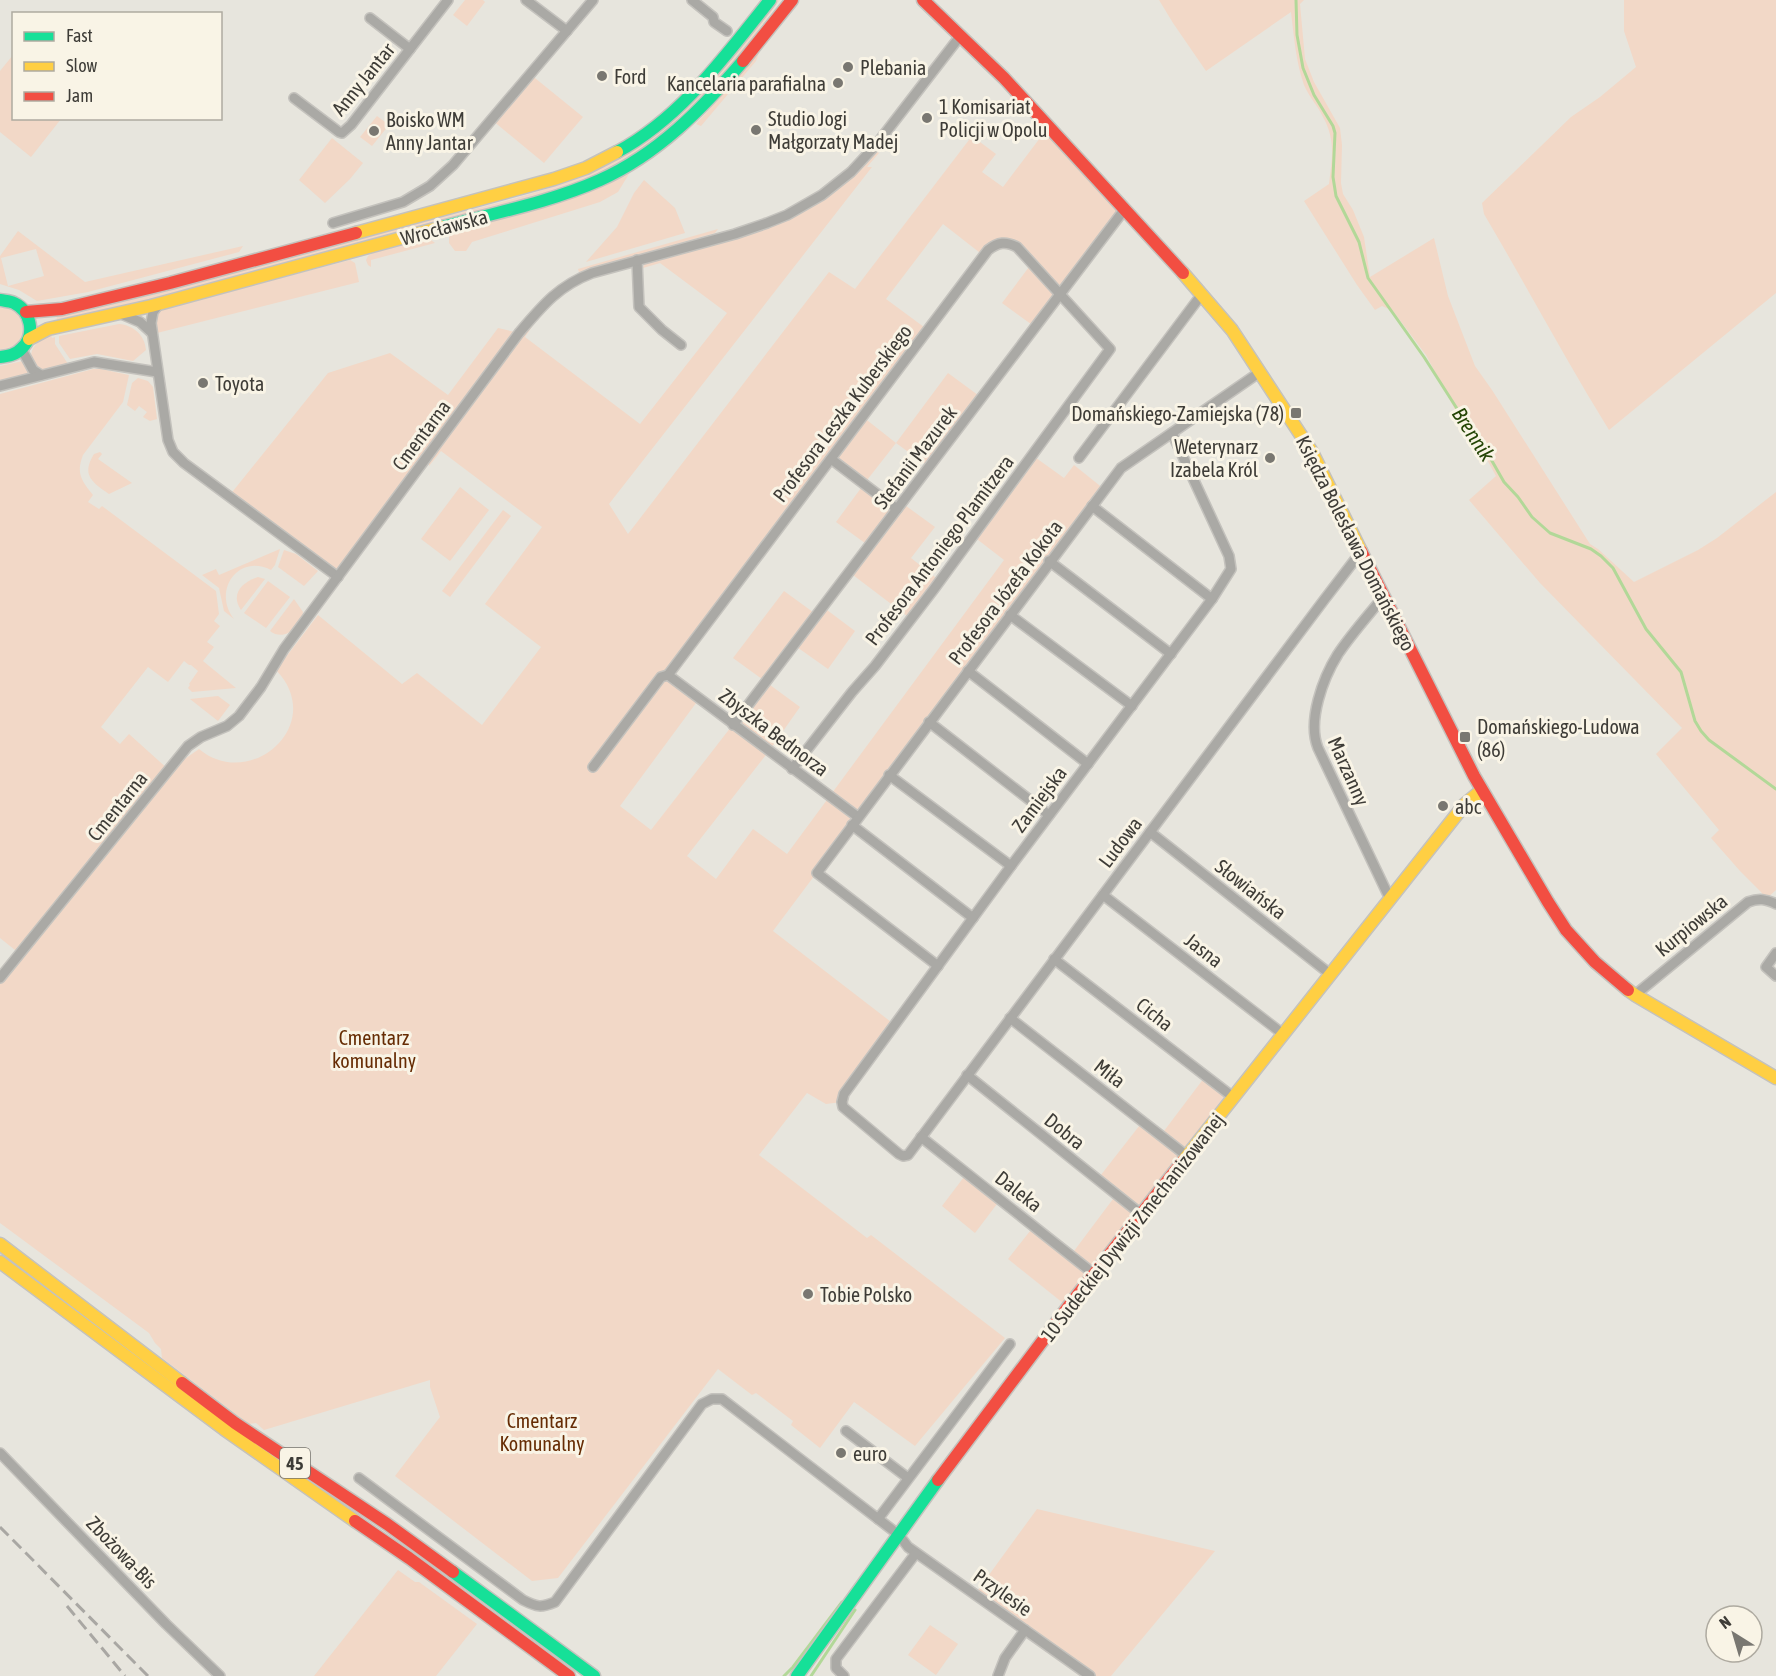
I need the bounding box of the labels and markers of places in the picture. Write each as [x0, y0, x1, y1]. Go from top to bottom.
place label: Plebania [860, 56, 926, 79]
marker: Plebania [841, 60, 855, 74]
place label: Ford [614, 65, 646, 88]
marker: Ford [595, 69, 609, 83]
place label: Kancelaria parafialna [667, 72, 826, 95]
marker: Kancelaria parafialna [831, 76, 845, 90]
place label: 1 Komisariat Policji w Opolu [939, 95, 1047, 141]
place label: Studio Jogi Małgorzaty Madej [768, 107, 898, 153]
place label: Boisko WM Anny Jantar [386, 108, 474, 154]
marker: 1 Komisariat Policji w Opolu [920, 111, 934, 125]
marker: Studio Jogi Małgorzaty Madej [749, 123, 763, 137]
marker: Boisko WM Anny Jantar [367, 124, 381, 138]
place label: Toyota [215, 372, 264, 395]
marker: Toyota [196, 376, 210, 390]
place label: Domańskiego-Zamiejska (78) [1071, 402, 1284, 425]
marker: Domańskiego-Zamiejska (78) [1289, 406, 1303, 420]
place label: Weterynarz Izabela Król [1170, 435, 1259, 481]
marker: Weterynarz Izabela Król [1263, 451, 1277, 465]
place label: Domańskiego-Ludowa (86) [1477, 715, 1640, 761]
marker: Domańskiego-Ludowa (86) [1458, 730, 1472, 744]
place label: abc [1455, 795, 1482, 818]
marker: abc [1436, 799, 1450, 813]
place label: Tobie Polsko [820, 1283, 912, 1306]
marker: Tobie Polsko [801, 1287, 815, 1301]
place label: euro [853, 1442, 887, 1465]
marker: euro [834, 1446, 848, 1460]

